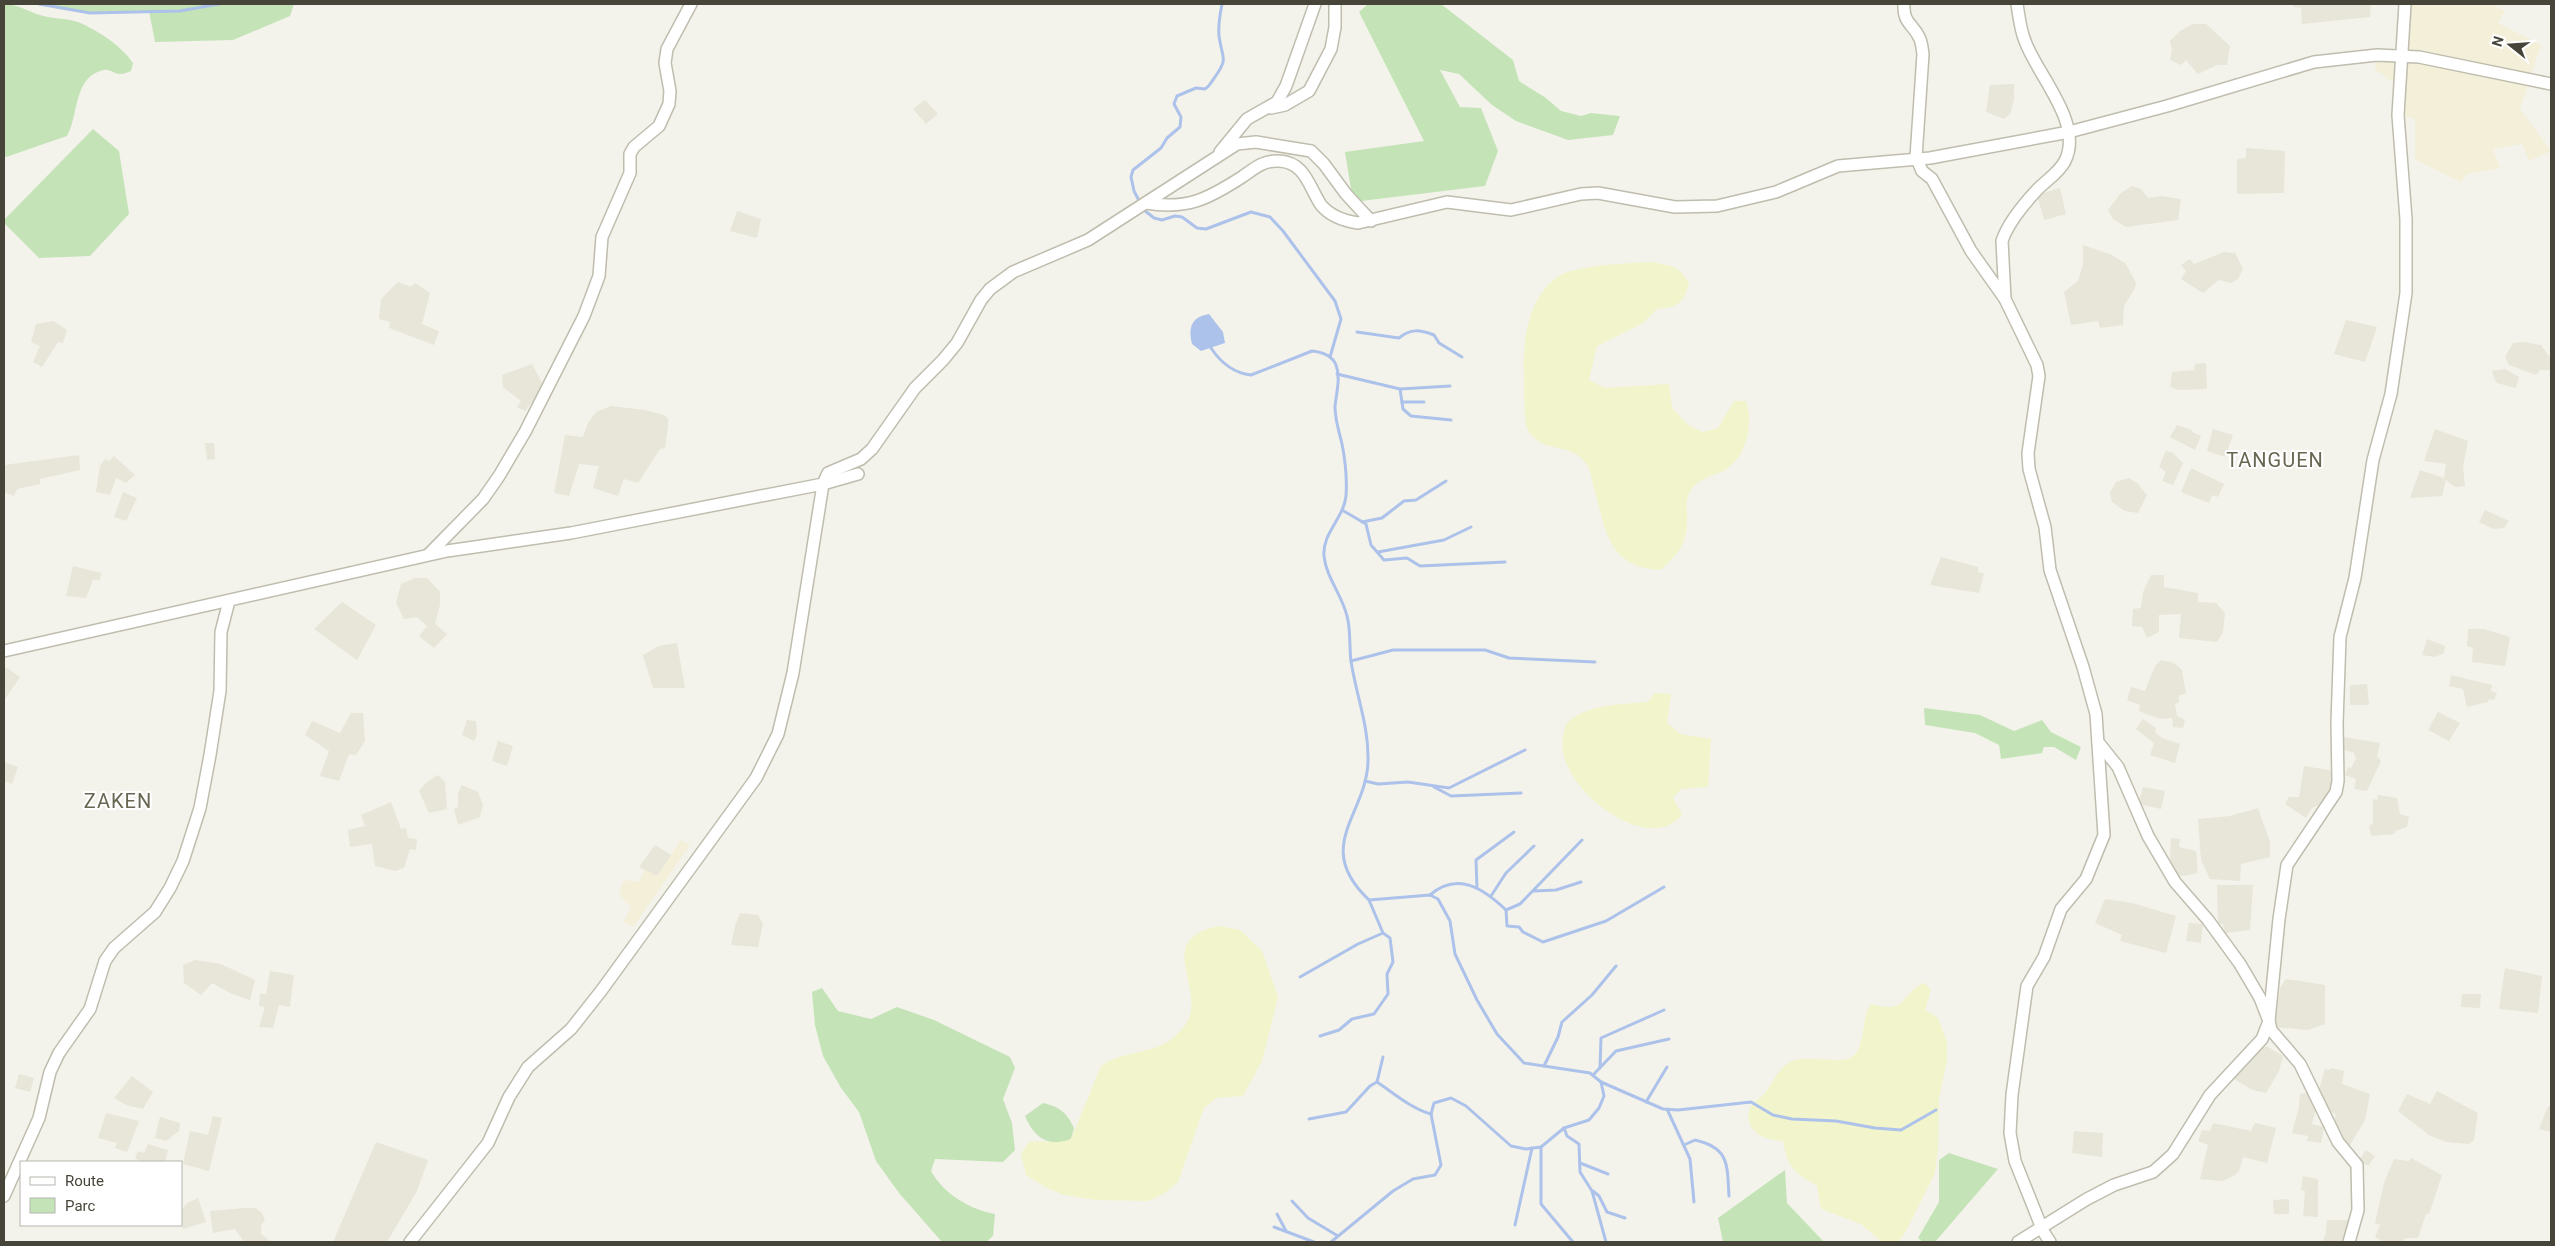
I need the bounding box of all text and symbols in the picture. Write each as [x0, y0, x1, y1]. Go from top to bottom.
north arrow [2485, 20, 2535, 70]
text: N [2488, 34, 2507, 48]
district label: TANGUEN [2226, 448, 2324, 472]
district label: ZAKEN [84, 789, 152, 813]
legend [20, 1161, 182, 1226]
text: Route [65, 1172, 104, 1190]
text: Parc [65, 1197, 95, 1215]

